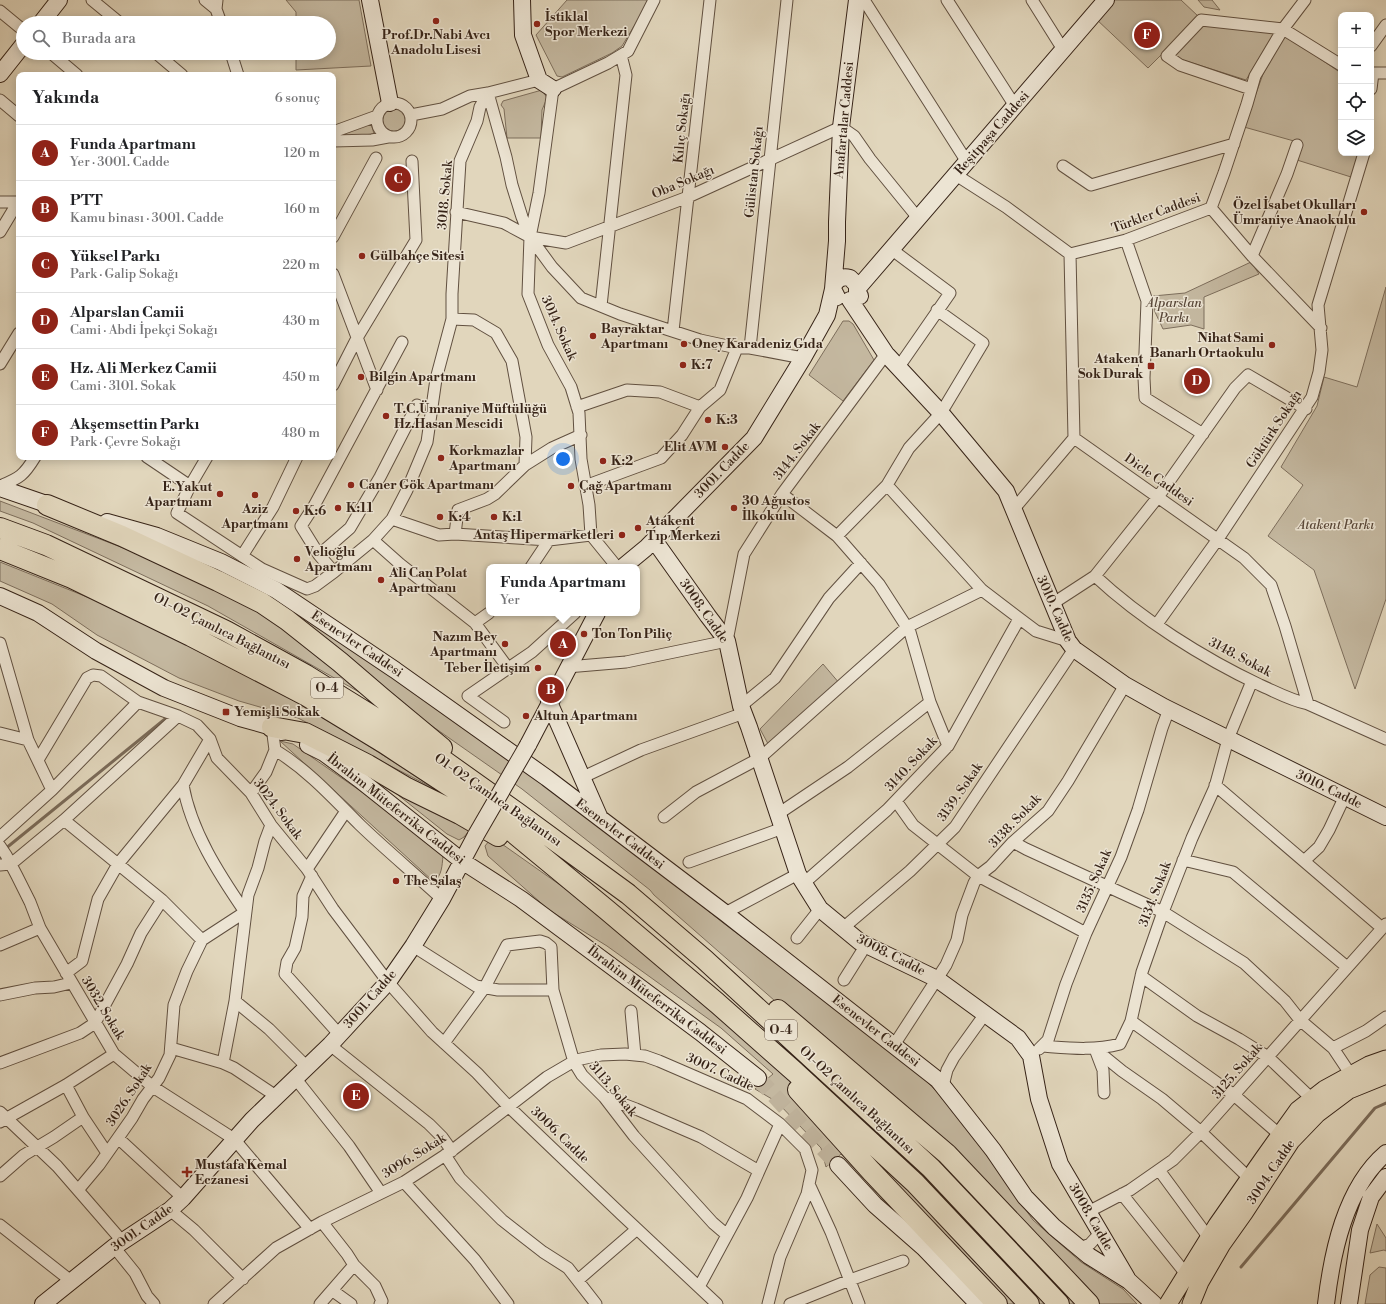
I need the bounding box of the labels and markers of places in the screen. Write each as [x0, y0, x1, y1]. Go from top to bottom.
place label: İstiklal Spor Merkezi [545, 8, 627, 40]
marker: Prof.Dr.Nabi Avcı Anadolu Lisesi [431, 16, 441, 26]
marker: İstiklal Spor Merkezi [532, 19, 542, 29]
pin: F [1134, 20, 1160, 50]
place label: Prof.Dr.Nabi Avcı Anadolu Lisesi [382, 27, 490, 58]
pin: C [385, 164, 411, 194]
place label: Özel İsabet Okulları Ümraniye Anaokulu [1233, 196, 1356, 228]
marker: Özel İsabet Okulları Ümraniye Anaokulu [1359, 207, 1369, 217]
place label: Gülbahçe Sitesi [370, 248, 464, 264]
marker: Gülbahçe Sitesi [357, 251, 367, 261]
place label: Bayraktar Apartmanı [600, 321, 668, 352]
place label: Nihat Sami Banarlı Ortaokulu [1150, 330, 1264, 361]
marker: Bayraktar Apartmanı [588, 331, 598, 341]
place label: Oney Karadeniz Gıda [692, 336, 824, 352]
marker: Oney Karadeniz Gıda [679, 339, 689, 349]
marker: Nihat Sami Banarlı Ortaokulu [1267, 340, 1277, 350]
place label: Atakent Sok Durak [1078, 351, 1144, 382]
place label: K:7 [691, 357, 713, 373]
marker: K:7 [678, 360, 688, 370]
marker: Atakent Sok Durak [1146, 361, 1156, 371]
pin: D [1184, 366, 1210, 396]
place label: Bilgin Apartmanı [369, 369, 476, 385]
marker: Bilgin Apartmanı [356, 372, 366, 382]
place label: T.C.Ümraniye Müftülüğü Hz.Hasan Mescidi [394, 400, 547, 432]
marker: T.C.Ümraniye Müftülüğü Hz.Hasan Mescidi [381, 411, 391, 421]
place label: K:3 [716, 412, 738, 428]
marker: K:3 [703, 415, 713, 425]
place label: Elit AVM [664, 439, 717, 455]
marker: Elit AVM [720, 442, 730, 452]
place label: Korkmazlar Apartmanı [448, 443, 525, 474]
marker: Korkmazlar Apartmanı [436, 453, 446, 463]
place label: K:2 [611, 453, 633, 469]
marker: K:2 [598, 456, 608, 466]
place label: Caner Gök Apartmanı [359, 477, 494, 493]
place label: Çağ Apartmanı [579, 478, 672, 494]
place label: E.Yakut Apartmanı [144, 479, 212, 510]
marker: Caner Gök Apartmanı [346, 480, 356, 490]
marker: Çağ Apartmanı [566, 481, 576, 491]
marker: E.Yakut Apartmanı [215, 489, 225, 499]
marker: Aziz Apartmanı [250, 490, 260, 500]
place label: 30 Ağustos İlkokulu [742, 493, 810, 524]
place label: K:11 [346, 500, 374, 516]
place label: Aziz Apartmanı [220, 501, 289, 532]
place label: K:6 [304, 503, 326, 519]
marker: K:11 [333, 503, 343, 513]
marker: 30 Ağustos İlkokulu [729, 503, 739, 513]
marker: K:6 [291, 506, 301, 516]
place label: K:4 [448, 509, 471, 525]
place label: K:1 [502, 509, 523, 525]
marker: K:4 [435, 512, 445, 522]
marker: K:1 [489, 512, 499, 522]
place label: Atakent Tıp Merkezi [645, 513, 720, 544]
marker: Atakent Tıp Merkezi [633, 523, 643, 533]
place label: Antaş Hipermarketleri [472, 527, 614, 543]
marker: Antaş Hipermarketleri [617, 530, 627, 540]
place label: Velioğlu Apartmanı [304, 544, 372, 575]
marker: Velioğlu Apartmanı [292, 554, 302, 564]
place label: Ali Can Polat Apartmanı [388, 565, 467, 596]
marker: Ali Can Polat Apartmanı [376, 575, 386, 585]
place label: Ton Ton Piliç [592, 626, 672, 642]
place label: Nazım Bey Apartmanı [429, 629, 497, 660]
pin: A [550, 629, 576, 659]
marker: Ton Ton Piliç [579, 629, 589, 639]
marker: Nazım Bey Apartmanı [500, 639, 510, 649]
place label: Teber İletişim [444, 659, 530, 676]
marker: Teber İletişim [533, 663, 543, 673]
pin: B [538, 675, 564, 705]
place label: Yemişli Sokak [234, 704, 321, 720]
marker: Yemişli Sokak [221, 707, 231, 717]
place label: Altun Apartmanı [533, 708, 637, 724]
marker: Altun Apartmanı [521, 711, 531, 721]
place label: The Salaş [404, 873, 462, 889]
marker: The Salaş [391, 876, 401, 886]
pin: E [343, 1081, 369, 1111]
place label: Mustafa Kemal Eczanesi [195, 1157, 288, 1188]
marker: Mustafa Kemal Eczanesi [182, 1167, 192, 1177]

